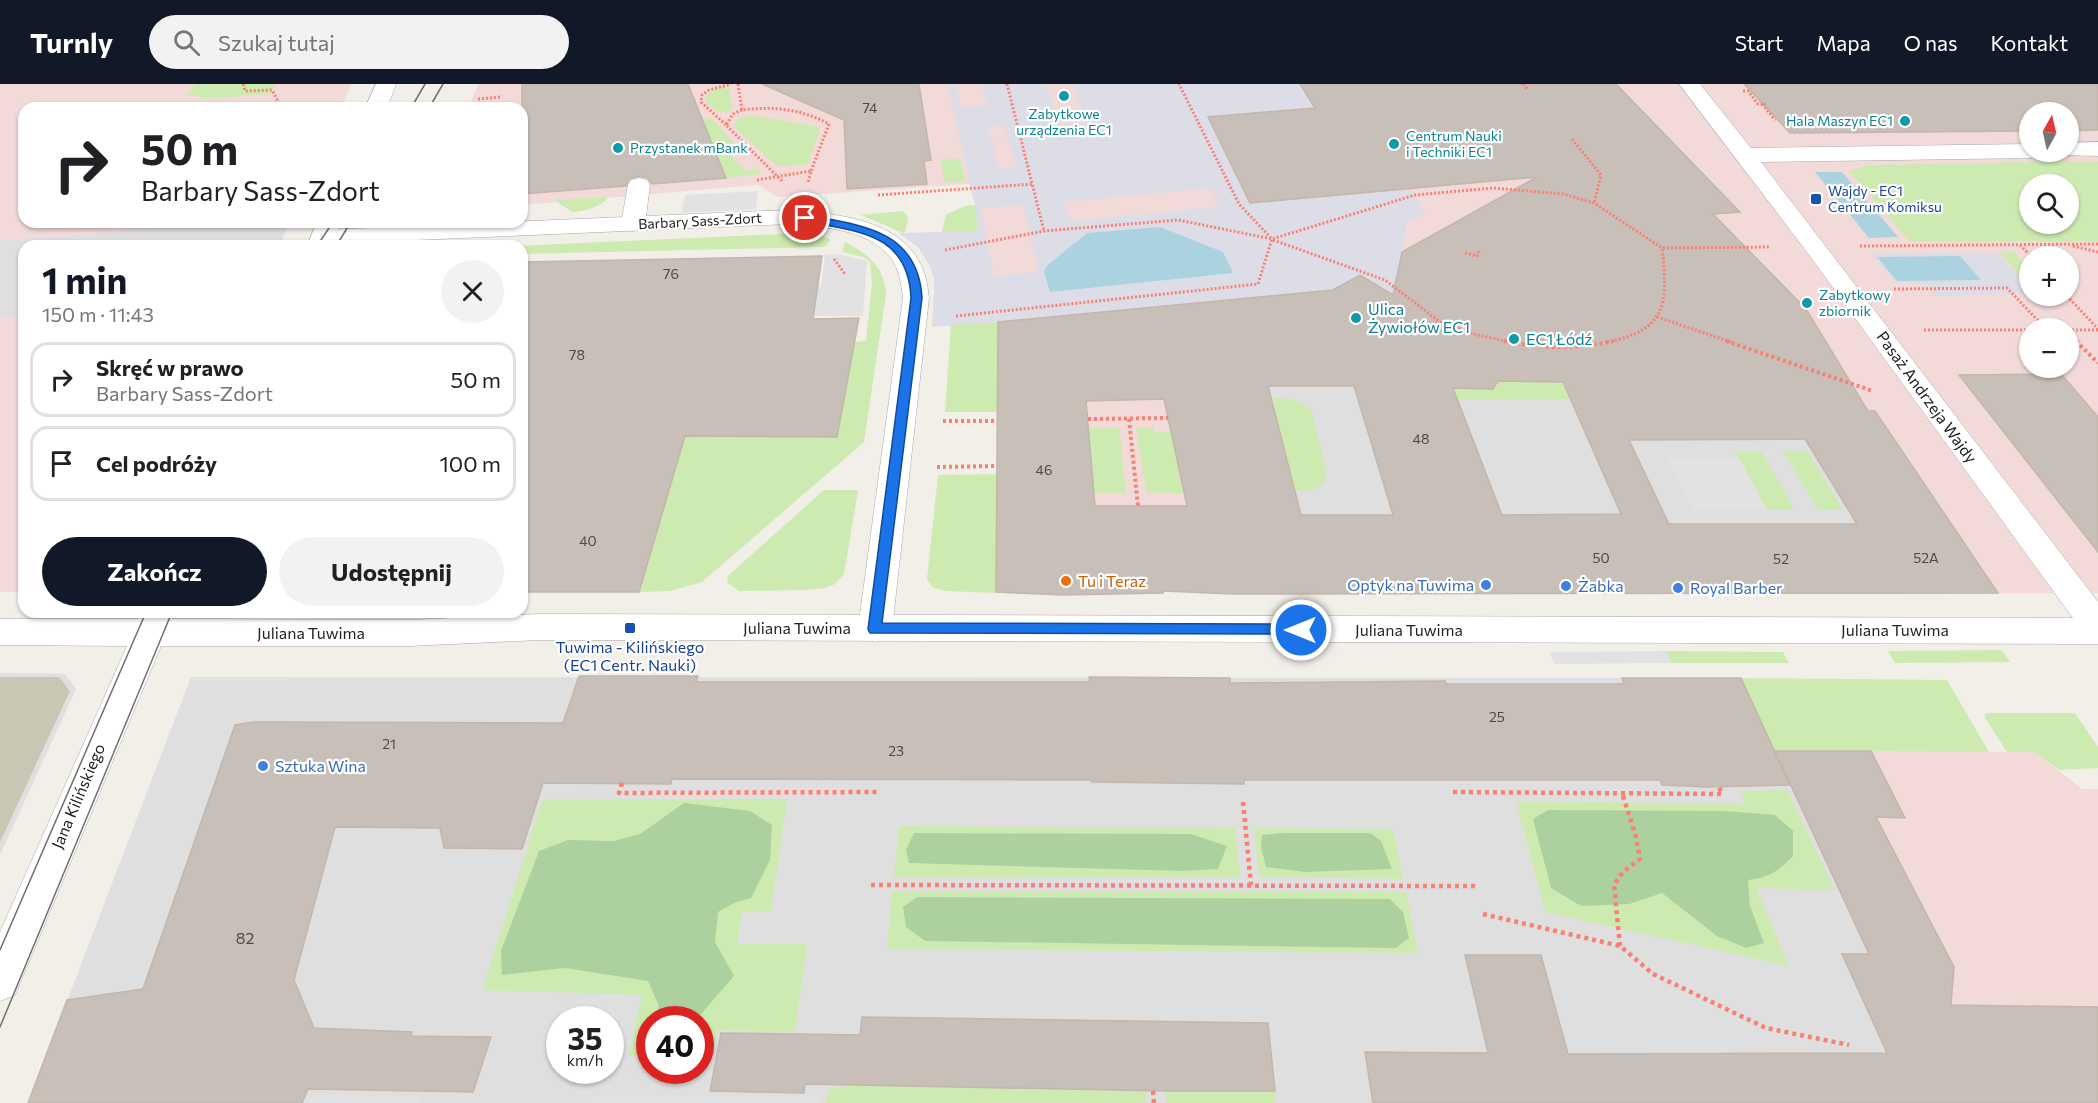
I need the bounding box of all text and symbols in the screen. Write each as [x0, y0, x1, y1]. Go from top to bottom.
search box [149, 15, 569, 69]
text: Turnly [30, 25, 113, 59]
icon: search [170, 26, 203, 59]
text: Szukaj tutaj [218, 29, 335, 56]
text: Start [1735, 30, 1783, 55]
text: Mapa [1816, 30, 1871, 55]
text: O nas [1904, 30, 1957, 55]
text: Kontakt [1990, 30, 2068, 55]
marker: Zabytkowe urządzenia EC1 [1057, 89, 1071, 103]
house number: 74 [863, 99, 878, 116]
north arrow [2019, 102, 2079, 162]
map controls [2019, 102, 2079, 378]
place label: Zabytkowe urządzenia EC1 [1016, 105, 1112, 138]
place label: Hala Maszyn EC1 [1786, 112, 1893, 129]
marker: Hala Maszyn EC1 [1898, 114, 1912, 128]
text: 50 m [141, 122, 238, 174]
icon: right [42, 126, 120, 204]
place label: Centrum Nauki i Techniki EC1 [1406, 127, 1502, 160]
marker: Centrum Nauki i Techniki EC1 [1387, 137, 1401, 151]
place label: Przystanek mBank [630, 139, 748, 156]
marker: Przystanek mBank [611, 141, 625, 155]
text: Barbary Sass-Zdort [141, 174, 380, 207]
button: search [2019, 174, 2079, 234]
place label: Wajdy - EC1 Centrum Komiksu [1828, 182, 1942, 215]
pin [779, 192, 830, 243]
marker: Wajdy - EC1 Centrum Komiksu [1809, 192, 1823, 206]
icon: arrive [788, 201, 821, 234]
street label: Barbary Sass-Zdort [638, 209, 762, 232]
button: + [2019, 246, 2079, 306]
text: 1 min [42, 257, 127, 301]
button: close [441, 260, 504, 323]
house number: 76 [663, 265, 679, 282]
place label: Zabytkowy zbiornik [1819, 286, 1891, 319]
marker: Zabytkowy zbiornik [1800, 296, 1814, 310]
place label: Ulica Żywiołów EC1 [1368, 299, 1470, 336]
text: 150 m · 11:43 [42, 302, 154, 326]
marker: Ulica Żywiołów EC1 [1349, 311, 1363, 325]
button: − [2019, 318, 2079, 378]
street label: Pasaż Andrzeja Wajdy [1873, 327, 1982, 466]
place label: EC1 Łódź [1526, 329, 1592, 348]
marker: EC1 Łódź [1507, 332, 1521, 346]
house number: 78 [569, 346, 585, 363]
text: Skręć w prawo [96, 354, 244, 381]
icon: right [45, 363, 78, 396]
text: 50 m [451, 366, 501, 393]
text: Barbary Sass-Zdort [96, 381, 273, 405]
house number: 48 [1413, 430, 1429, 447]
icon: arrive [45, 447, 78, 480]
text: Cel podróży [96, 450, 217, 477]
text: 100 m [439, 450, 501, 477]
house number: 46 [1036, 461, 1052, 478]
house number: 40 [579, 532, 597, 549]
button: Zakończ [42, 537, 267, 606]
button: Udostępnij [279, 537, 504, 606]
house number: 50 [1592, 549, 1610, 566]
house number: 52A [1913, 549, 1939, 566]
house number: 52 [1773, 550, 1789, 567]
place label: Tu i Teraz [1078, 571, 1146, 590]
marker: Tu i Teraz [1059, 574, 1073, 588]
place label: Optyk na Tuwima [1347, 575, 1474, 594]
place label: Żabka [1578, 576, 1624, 595]
marker: Optyk na Tuwima [1479, 578, 1493, 592]
place label: Royal Barber [1690, 578, 1783, 597]
marker: Żabka [1559, 579, 1573, 593]
marker: Royal Barber [1671, 581, 1685, 595]
position arrow [1269, 598, 1333, 662]
street label: Juliana Tuwima [743, 618, 851, 637]
street label: Juliana Tuwima [1355, 620, 1463, 639]
street label: Juliana Tuwima [1841, 620, 1949, 639]
marker: Tuwima - Kilińskiego (EC1 Centr. Nauki) [623, 621, 637, 635]
street label: Juliana Tuwima [257, 623, 365, 642]
place label: Tuwima - Kilińskiego (EC1 Centr. Nauki) [556, 637, 704, 674]
house number: 25 [1489, 708, 1505, 725]
house number: 21 [382, 735, 396, 752]
street label: Jana Kilińskiego [47, 740, 108, 851]
house number: 23 [888, 742, 904, 759]
place label: Sztuka Wina [275, 756, 366, 775]
marker: Sztuka Wina [256, 759, 270, 773]
house number: 82 [236, 928, 254, 947]
speed limit sign: 40 [636, 1006, 714, 1084]
text: 35 [568, 1019, 602, 1056]
text: km/h [567, 1051, 603, 1069]

